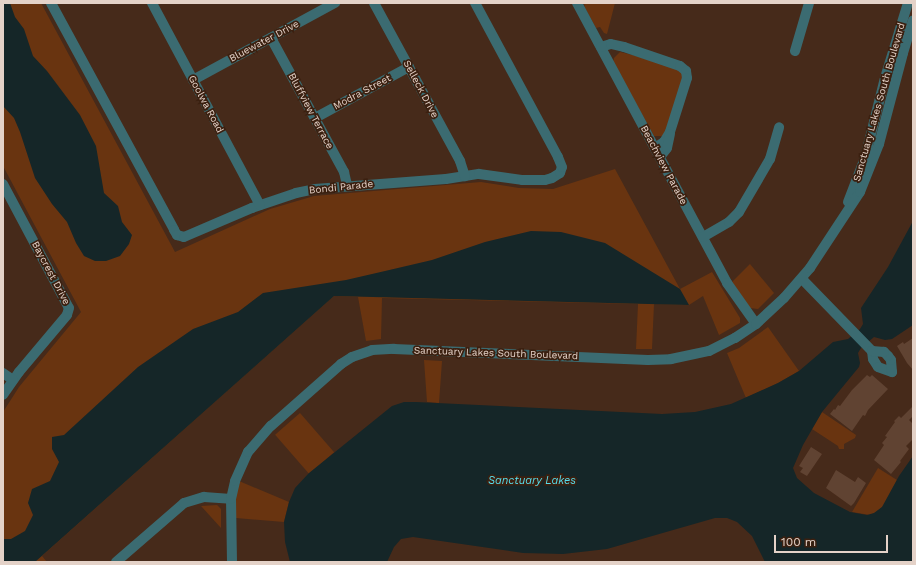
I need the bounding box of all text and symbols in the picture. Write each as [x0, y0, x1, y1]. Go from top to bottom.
street label: Bluewater Drive [227, 18, 301, 64]
street label: Sanctuary Lakes South Boulevard [851, 21, 907, 183]
street label: Selleck Drive [401, 58, 441, 120]
street label: Bluffview Terrace [286, 71, 336, 151]
street label: Modra Street [331, 72, 393, 112]
street label: Goolwa Road [186, 73, 226, 135]
street label: Beachview Parade [638, 123, 690, 207]
street label: Bondi Parade [308, 178, 374, 196]
street label: Baycrest Drive [29, 239, 73, 307]
street label: Sanctuary Lakes South Boulevard [413, 344, 579, 362]
water label: Sanctuary Lakes [488, 474, 576, 488]
scale bar [776, 527, 890, 553]
text: 100 m [781, 535, 816, 549]

